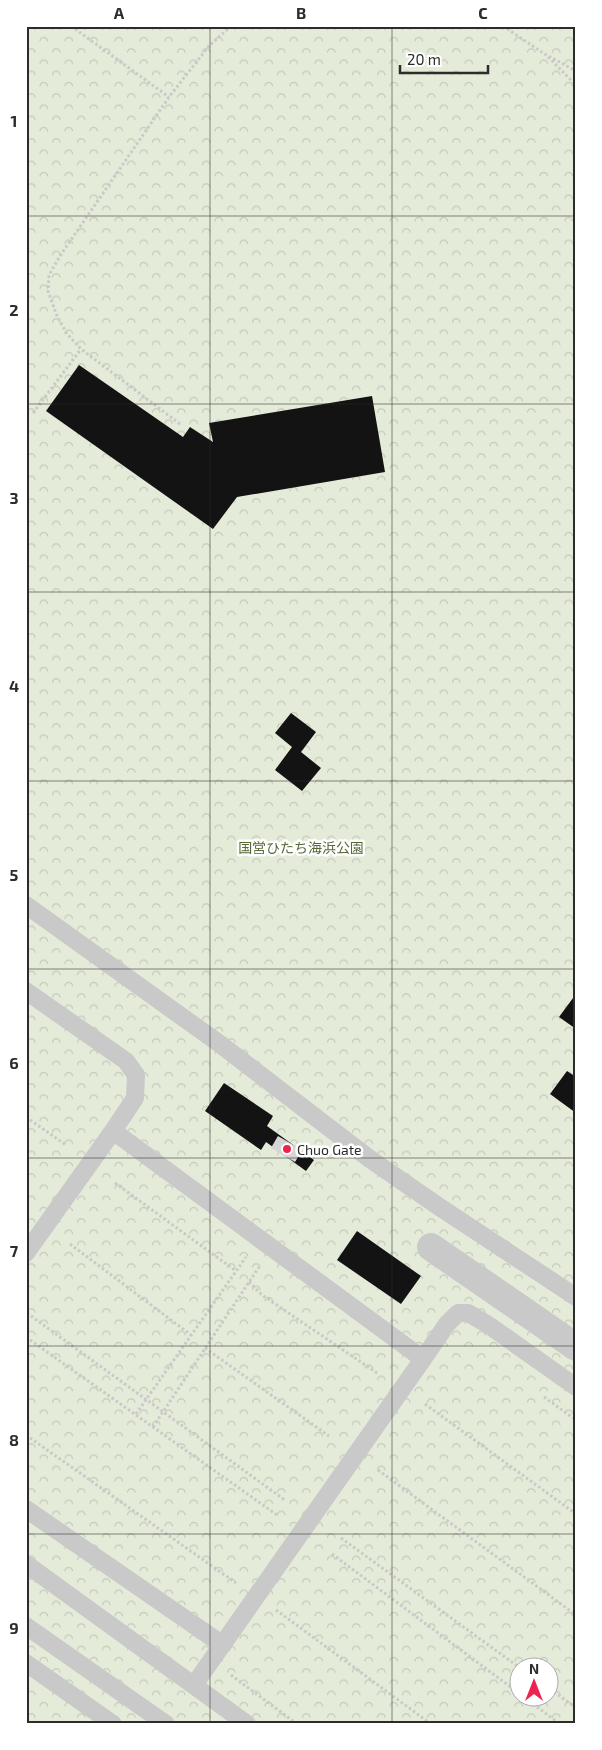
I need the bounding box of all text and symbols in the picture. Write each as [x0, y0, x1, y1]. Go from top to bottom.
text: A [114, 3, 125, 22]
text: B [296, 3, 306, 22]
text: C [478, 3, 488, 22]
scale bar [400, 42, 487, 74]
text: 20 m [407, 50, 441, 68]
text: 1 [11, 111, 17, 130]
text: 2 [9, 300, 19, 319]
text: 3 [9, 488, 19, 507]
text: 4 [9, 676, 19, 695]
park label: 国営ひたち海浜公園 [238, 839, 364, 856]
text: 5 [10, 865, 19, 884]
text: 6 [9, 1053, 19, 1072]
place label: Chuo Gate [297, 1141, 362, 1158]
marker: Chuo Gate [281, 1143, 293, 1155]
text: 7 [10, 1241, 19, 1260]
text: 8 [9, 1430, 19, 1449]
text: 9 [9, 1618, 19, 1637]
north arrow [510, 1658, 560, 1708]
text: N [529, 1660, 539, 1677]

